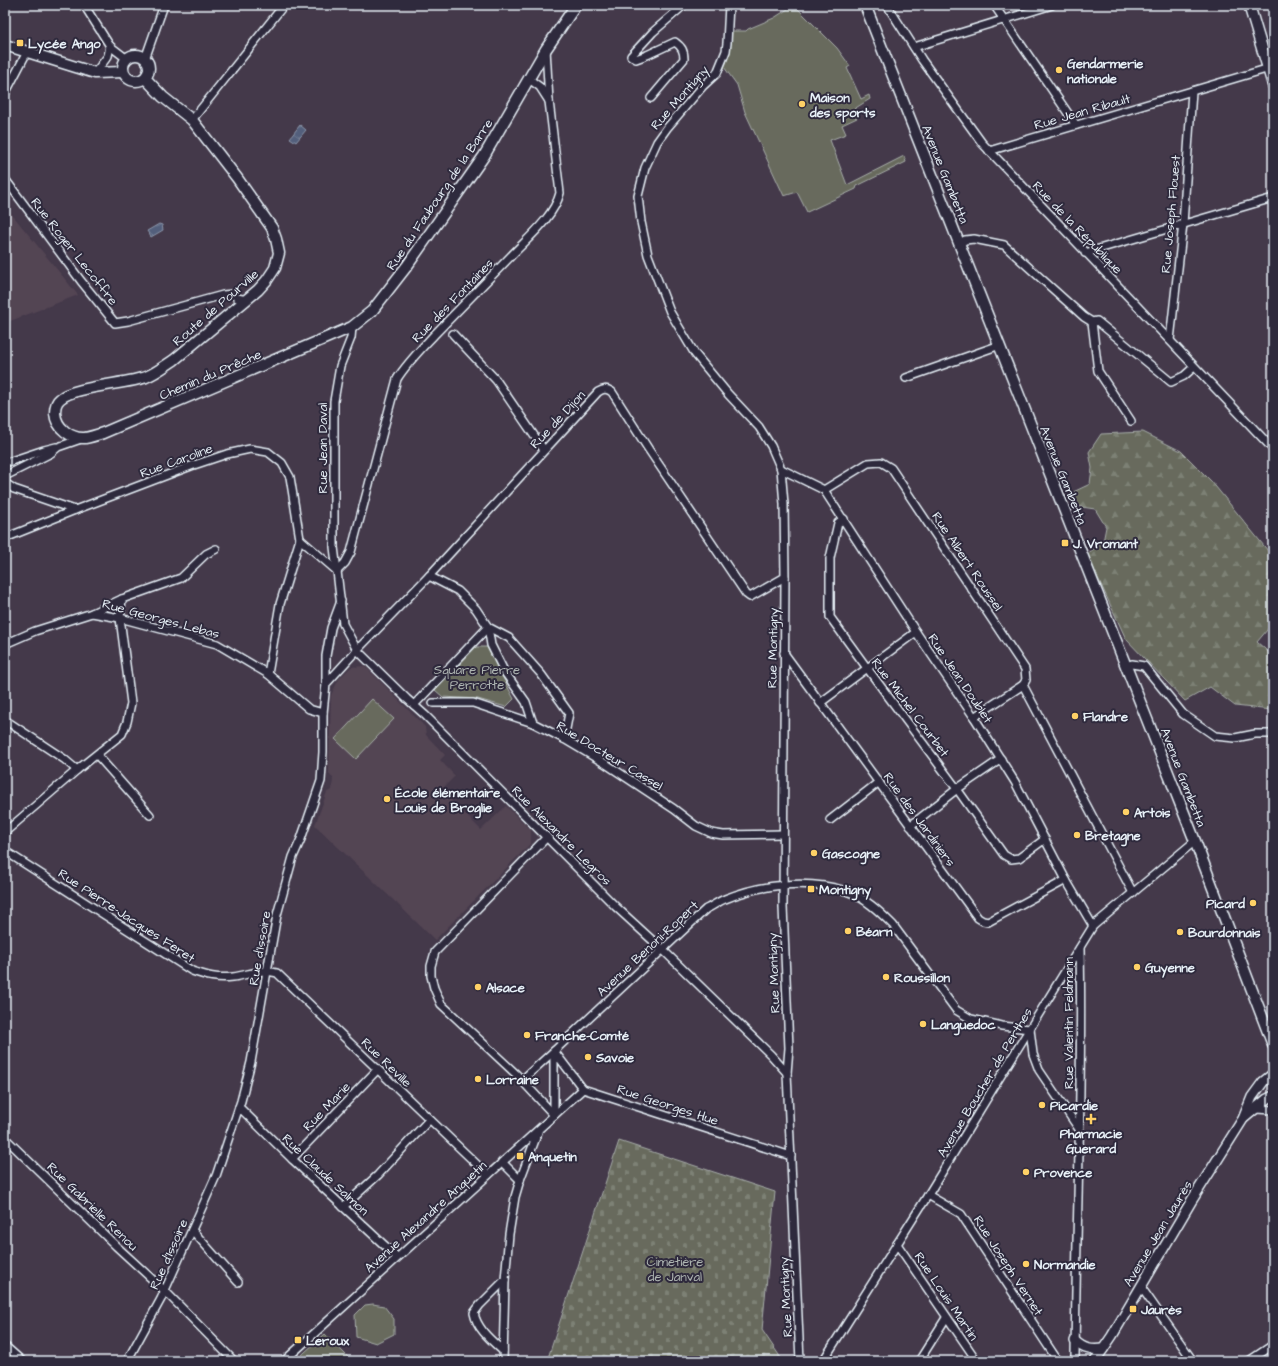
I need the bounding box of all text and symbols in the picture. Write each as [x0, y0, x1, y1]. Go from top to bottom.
place label: Lycée Ango [28, 35, 101, 55]
marker: Lycée Ango [15, 38, 25, 48]
place label: Gendarmerie nationale [1067, 55, 1143, 88]
street label: Rue Montigny [647, 61, 714, 134]
marker: Gendarmerie nationale [1054, 65, 1064, 75]
place label: Maison des sports [809, 89, 876, 123]
street label: Rue Jean Ribault [1032, 89, 1133, 134]
marker: Maison des sports [797, 99, 807, 109]
street label: Rue du Faubourg de la Barre [382, 115, 498, 274]
street label: Avenue Gambetta [917, 122, 973, 227]
street label: Rue Joseph Flouest [1157, 154, 1185, 274]
street label: Rue de la République [1028, 177, 1126, 278]
street label: Rue Roger Lecoffre [26, 194, 122, 310]
street label: Rue des Fontaines [408, 254, 498, 347]
street label: Route de Pourville [169, 265, 263, 350]
street label: Chemin du Prêche [157, 345, 264, 405]
street label: Rue de Dijon [526, 386, 590, 453]
street label: Rue Jean Daval [314, 403, 332, 493]
street label: Avenue Gambetta [1035, 423, 1091, 528]
street label: Rue Caroline [138, 439, 215, 482]
street label: Rue Albert Roussel [927, 509, 1007, 615]
place label: J. Vromant [1072, 535, 1139, 553]
marker: J. Vromant [1060, 538, 1070, 548]
street label: Rue Georges Lebas [100, 595, 222, 644]
street label: Rue Montigny [763, 608, 784, 688]
street label: Rue Jean Doublet [924, 630, 997, 727]
street label: Rue Michel Courbet [867, 654, 954, 761]
park label: Square Pierre Perrotte [434, 661, 520, 694]
place label: Flandre [1083, 708, 1128, 726]
marker: Flandre [1070, 711, 1080, 721]
street label: Rue Docteur Cassel [553, 717, 666, 795]
street label: Avenue Gambetta [1156, 725, 1210, 830]
street label: Rue des Jardiniers [879, 769, 960, 871]
street label: Rue Alexandre Legros [507, 782, 616, 891]
place label: École élémentaire Louis de Broglie [395, 784, 500, 819]
marker: École élémentaire Louis de Broglie [382, 794, 392, 804]
place label: Artois [1134, 804, 1171, 822]
marker: Artois [1121, 807, 1131, 817]
place label: Bretagne [1085, 827, 1141, 847]
marker: Bretagne [1072, 830, 1082, 840]
place label: Gascogne [822, 845, 880, 865]
marker: Gascogne [809, 848, 819, 858]
street label: Rue Pierre-Jacques Feret [54, 865, 199, 967]
place label: Montigny [819, 881, 872, 901]
marker: Montigny [806, 884, 816, 894]
place label: Picard [1206, 895, 1245, 913]
street label: Avenue Benoni-Ropert [593, 896, 703, 1001]
marker: Picard [1248, 898, 1258, 908]
street label: Rue d'Issoire [245, 909, 275, 987]
place label: Béarn [856, 923, 893, 941]
place label: Bourdonnais [1188, 924, 1261, 942]
marker: Béarn [843, 926, 853, 936]
marker: Bourdonnais [1175, 927, 1185, 937]
street label: Rue Montigny [764, 933, 785, 1013]
street label: Rue Valentin Feldmann [1060, 957, 1078, 1089]
place label: Guyenne [1145, 959, 1195, 978]
marker: Guyenne [1132, 962, 1142, 972]
place label: Roussillon [894, 969, 951, 987]
marker: Roussillon [881, 972, 891, 982]
place label: Alsace [486, 979, 525, 997]
marker: Alsace [473, 982, 483, 992]
street label: Avenue Boucher de Perthes [933, 1004, 1037, 1161]
place label: Languedoc [931, 1016, 996, 1036]
marker: Languedoc [918, 1019, 928, 1029]
place label: Franche-Comté [535, 1027, 629, 1045]
marker: Franche-Comté [522, 1030, 532, 1040]
street label: Rue Reville [357, 1034, 416, 1092]
place label: Savoie [595, 1049, 634, 1067]
marker: Savoie [583, 1052, 593, 1062]
place label: Lorraine [486, 1071, 539, 1089]
marker: Lorraine [473, 1074, 483, 1084]
street label: Rue Marie [299, 1078, 355, 1135]
street label: Rue Georges Hue [614, 1080, 721, 1131]
place label: Picardie [1050, 1097, 1098, 1115]
marker: Picardie [1037, 1100, 1047, 1110]
marker: Pharmacie Guerard [1086, 1114, 1096, 1124]
place label: Pharmacie Guerard [1060, 1125, 1122, 1158]
street label: Rue Claude Salmon [278, 1130, 373, 1220]
place label: Anquetin [528, 1148, 577, 1167]
marker: Anquetin [515, 1151, 525, 1161]
street label: Avenue Alexandre Anquetin [361, 1157, 491, 1277]
street label: Rue Gabrielle Renou [43, 1158, 142, 1255]
place label: Provence [1034, 1164, 1092, 1182]
marker: Provence [1021, 1167, 1031, 1177]
street label: Avenue Jean Jaurès [1119, 1177, 1197, 1290]
street label: Rue Joseph Vernet [969, 1212, 1048, 1320]
street label: Rue d'Issoire [145, 1216, 192, 1293]
street label: Rue Louis Martin [910, 1249, 983, 1345]
park label: Cimetière de Janval [647, 1253, 703, 1286]
street label: Rue Montigny [775, 1256, 798, 1337]
place label: Normandie [1034, 1256, 1096, 1274]
marker: Normandie [1021, 1259, 1031, 1269]
place label: Jaurès [1140, 1301, 1182, 1319]
marker: Jaurès [1128, 1304, 1138, 1314]
place label: Leroux [306, 1332, 350, 1350]
marker: Leroux [293, 1335, 303, 1345]

